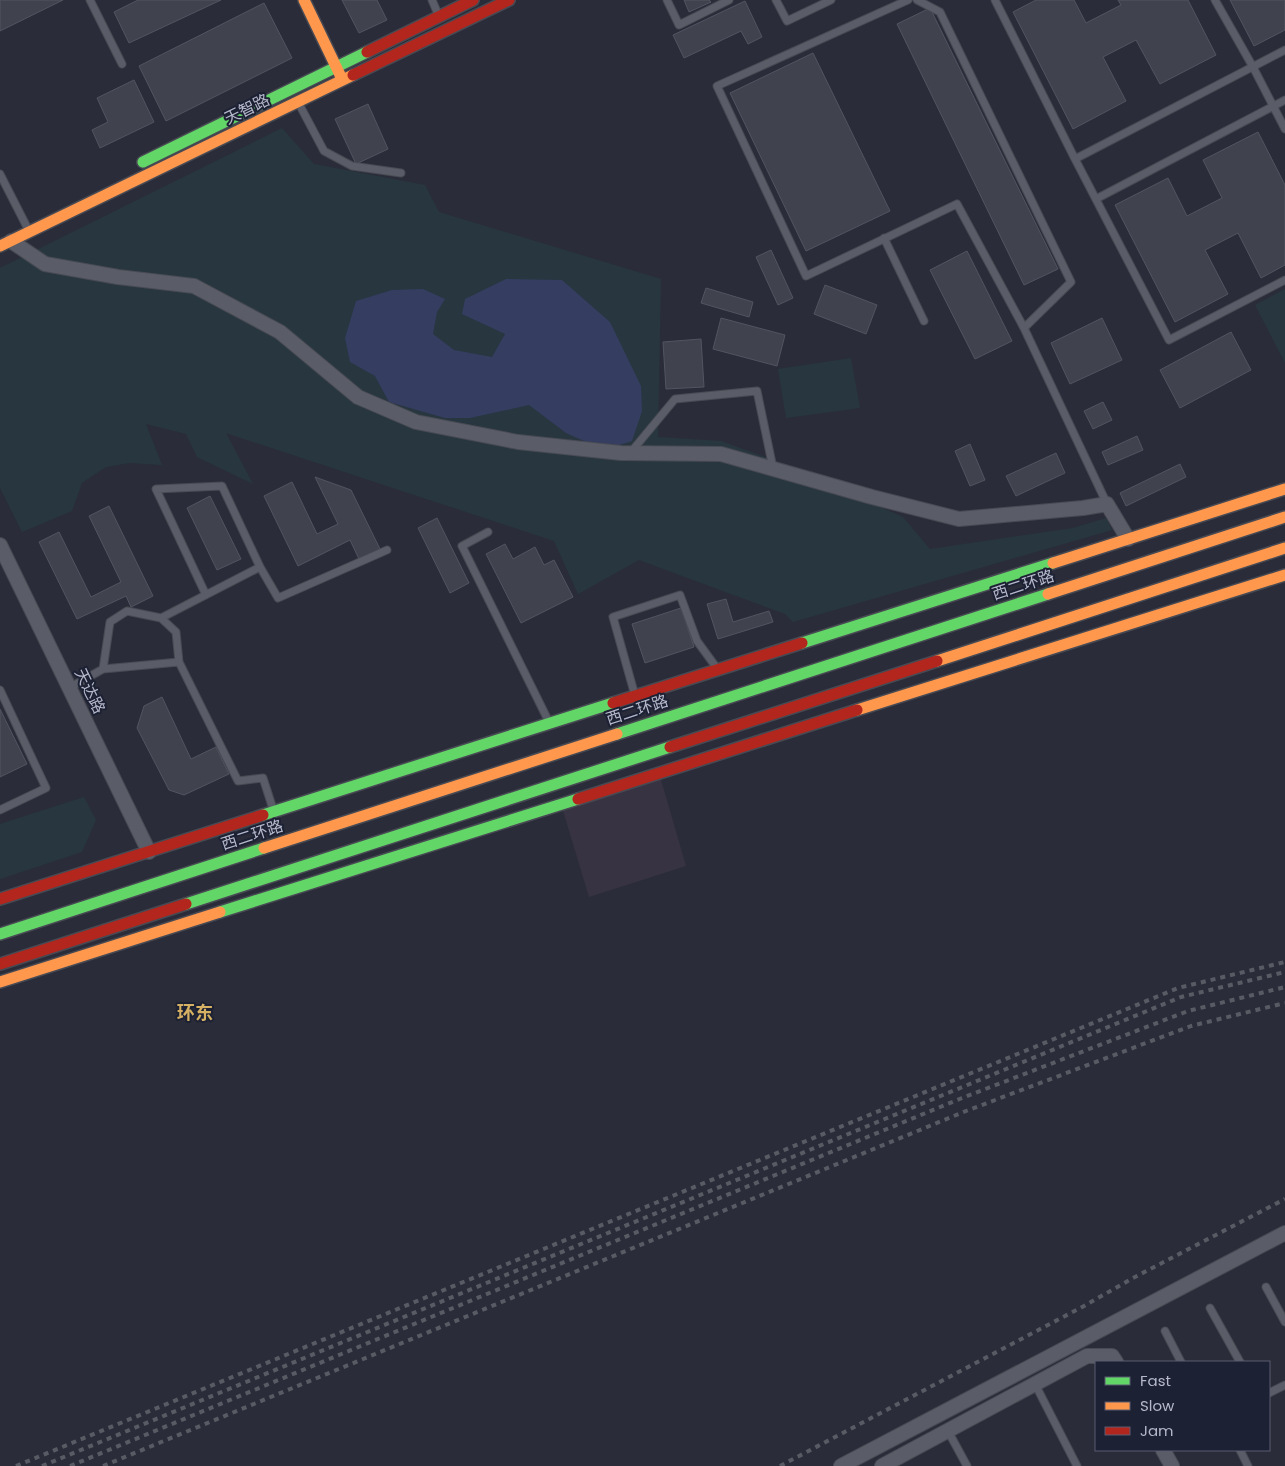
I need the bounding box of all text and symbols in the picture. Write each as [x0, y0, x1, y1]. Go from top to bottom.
street label: 天智路 [220, 88, 274, 130]
street label: 西二环路 [989, 564, 1057, 606]
street label: 天达路 [69, 664, 111, 718]
street label: 西二环路 [603, 689, 671, 731]
street label: 西二环路 [218, 814, 286, 856]
district label: 环东 [177, 1000, 213, 1025]
legend [1095, 1361, 1270, 1451]
text: Fast [1140, 1370, 1171, 1391]
text: Slow [1140, 1395, 1175, 1416]
text: Jam [1140, 1420, 1174, 1441]

